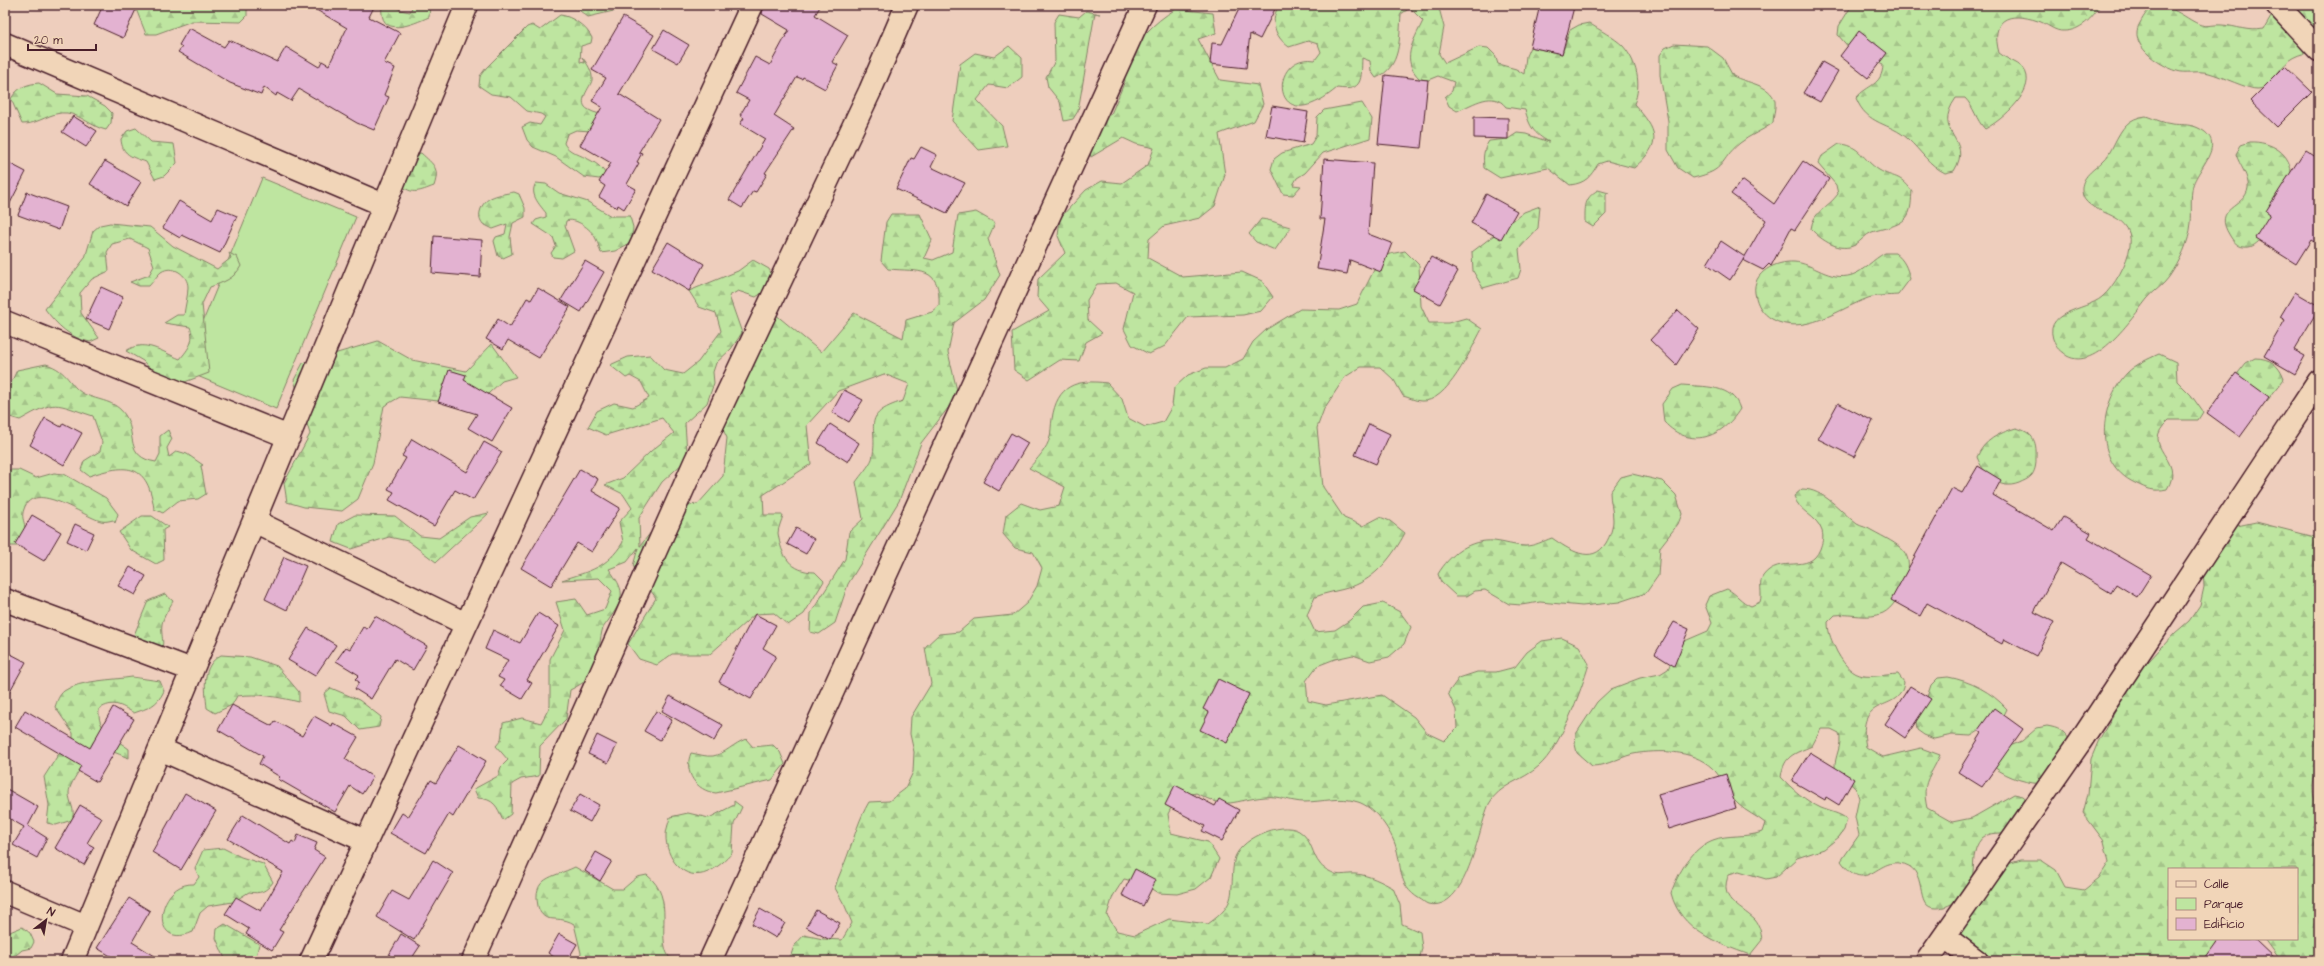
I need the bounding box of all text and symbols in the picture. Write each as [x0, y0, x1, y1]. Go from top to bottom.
scale bar [28, 26, 96, 52]
text: 20 m [34, 32, 63, 49]
legend [2168, 868, 2298, 940]
text: Calle [2204, 876, 2229, 893]
text: Parque [2204, 896, 2244, 913]
north arrow [26, 900, 66, 940]
text: N [44, 904, 58, 920]
text: Edificio [2204, 916, 2244, 933]

